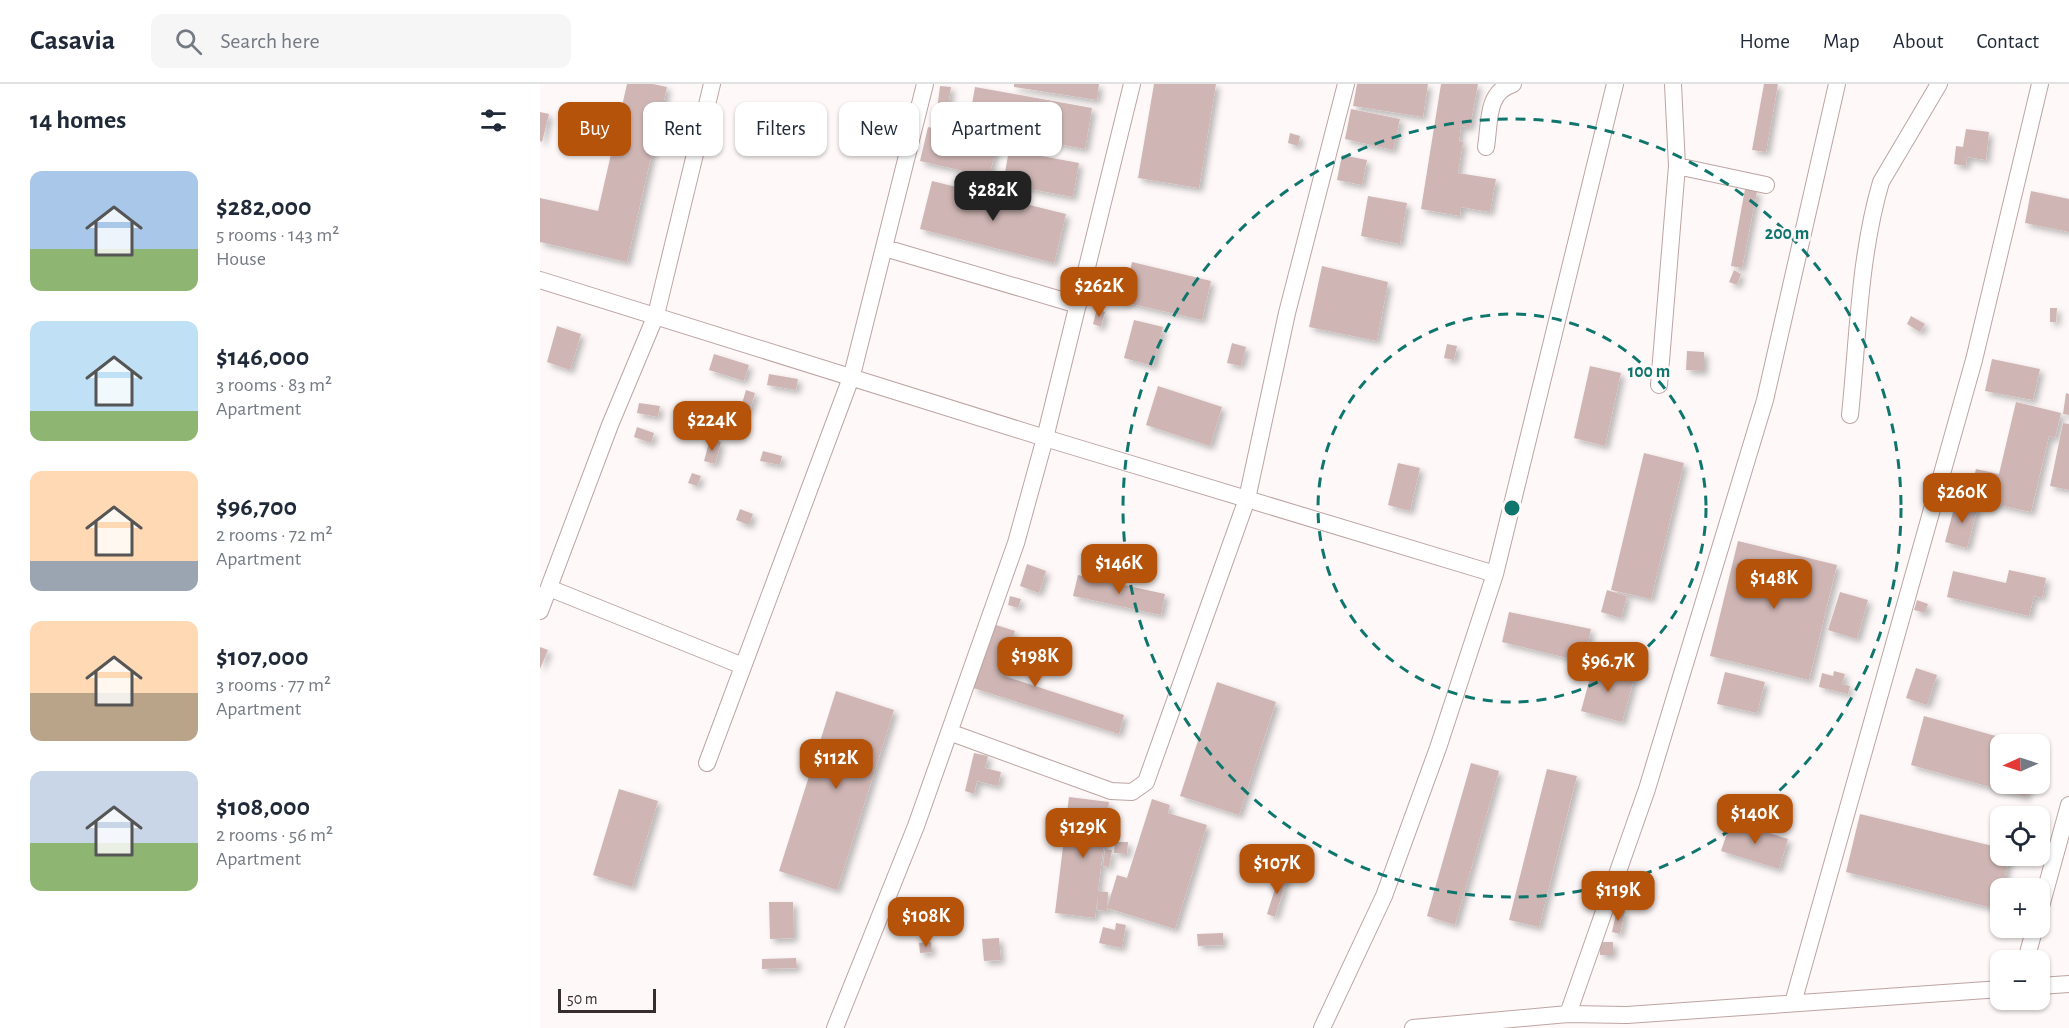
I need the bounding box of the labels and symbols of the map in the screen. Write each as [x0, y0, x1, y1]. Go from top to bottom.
pin: $282K [951, 171, 1035, 222]
text: 200 m [1765, 225, 1809, 243]
pin: $262K [1057, 267, 1141, 318]
text: 100 m [1628, 363, 1670, 381]
pin: $224K [670, 401, 754, 452]
pin: $260K [1920, 473, 2004, 524]
centre of rings [1502, 498, 1522, 518]
pin: $146K [1077, 544, 1161, 595]
pin: $148K [1732, 559, 1816, 610]
pin: $198K [993, 637, 1077, 688]
pin: $96.7K [1559, 642, 1657, 693]
north arrow [1990, 734, 2050, 794]
pin: $112K [794, 739, 878, 790]
pin: $140K [1713, 794, 1797, 845]
pin: $129K [1041, 808, 1125, 859]
pin: $107K [1235, 844, 1319, 895]
pin: $119K [1576, 871, 1660, 922]
pin: $108K [884, 897, 968, 948]
scale bar [558, 986, 656, 1014]

